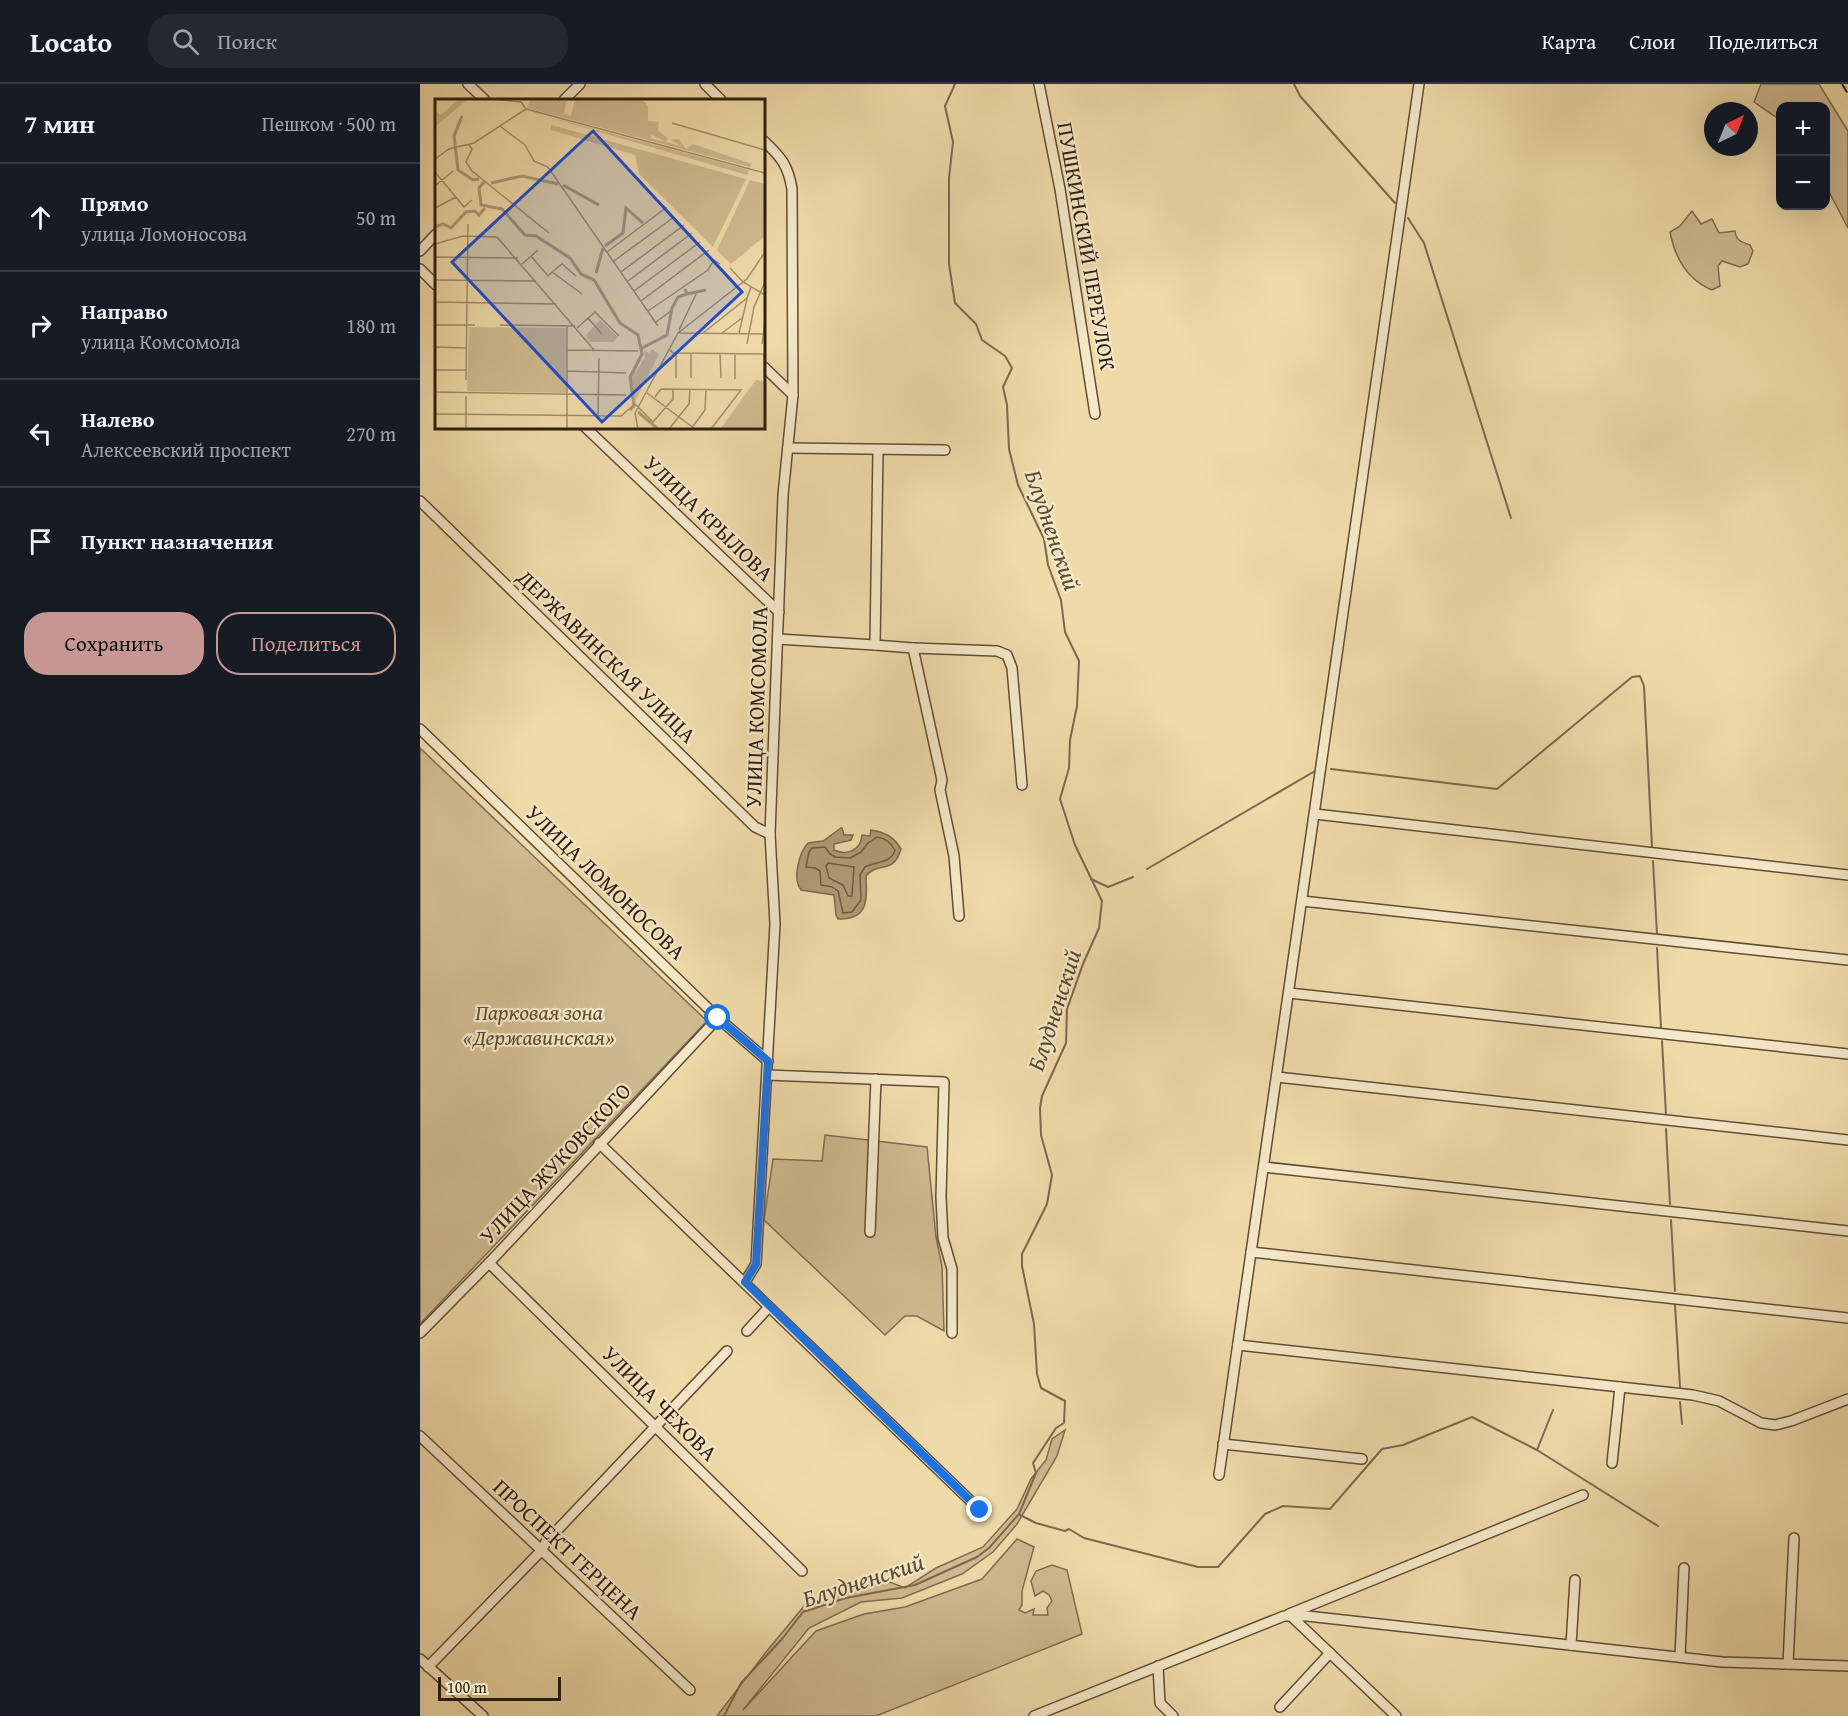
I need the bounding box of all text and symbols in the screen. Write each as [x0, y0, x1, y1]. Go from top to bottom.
search box [148, 14, 568, 68]
text: Locato [30, 21, 112, 62]
icon: search [169, 25, 202, 58]
text: Поиск [217, 25, 277, 57]
text: Карта [1542, 26, 1596, 57]
text: Слои [1629, 26, 1675, 57]
text: Поделиться [1708, 26, 1818, 57]
inset map [435, 99, 765, 429]
north arrow [1704, 102, 1758, 156]
map controls [1776, 102, 1830, 210]
button: + [1776, 102, 1830, 156]
text: 7 мин [24, 104, 95, 143]
text: Пешком · 500 m [262, 109, 396, 138]
street label: ПУШКИНСКИЙ ПЕРЕУЛОК [1049, 119, 1125, 373]
button: − [1776, 156, 1830, 210]
text: Прямо [81, 187, 148, 219]
icon: ahead [24, 201, 57, 234]
text: 50 m [356, 203, 396, 232]
text: улица Ломоносова [81, 219, 247, 248]
text: Направо [81, 295, 168, 327]
icon: right [24, 309, 57, 342]
text: 180 m [346, 311, 396, 340]
text: улица Комсомола [81, 327, 240, 356]
text: Налево [81, 403, 154, 435]
icon: left [24, 417, 57, 450]
text: 270 m [346, 419, 396, 448]
text: Алексеевский проспект [81, 435, 291, 464]
street label: УЛИЦА КРЫЛОВА [637, 447, 782, 589]
water label: Блудненский [1016, 465, 1090, 595]
icon: arrive [24, 525, 57, 558]
text: Пункт назначения [81, 525, 273, 557]
street label: ДЕРЖАВИНСКАЯ УЛИЦА [510, 561, 704, 751]
street label: УЛИЦА КОМСОМОЛА [736, 605, 776, 808]
button: Сохранить [24, 612, 204, 675]
button: Поделиться [216, 612, 396, 675]
street label: УЛИЦА ЛОМОНОСОВА [519, 797, 694, 967]
water label: Блудненский [1018, 945, 1090, 1075]
park label: Парковая зона «Державинская» [463, 996, 615, 1053]
route start [704, 1004, 730, 1030]
street label: УЛИЦА ЖУКОВСКОГО [472, 1075, 638, 1251]
street label: УЛИЦА ЧЕХОВА [595, 1338, 725, 1468]
street label: ПРОСПЕКТ ГЕРЦЕНА [486, 1471, 650, 1627]
route end [966, 1496, 992, 1522]
water label: Блудненский [798, 1544, 928, 1616]
scale bar [438, 1674, 561, 1702]
text: 100 m [447, 1675, 487, 1699]

